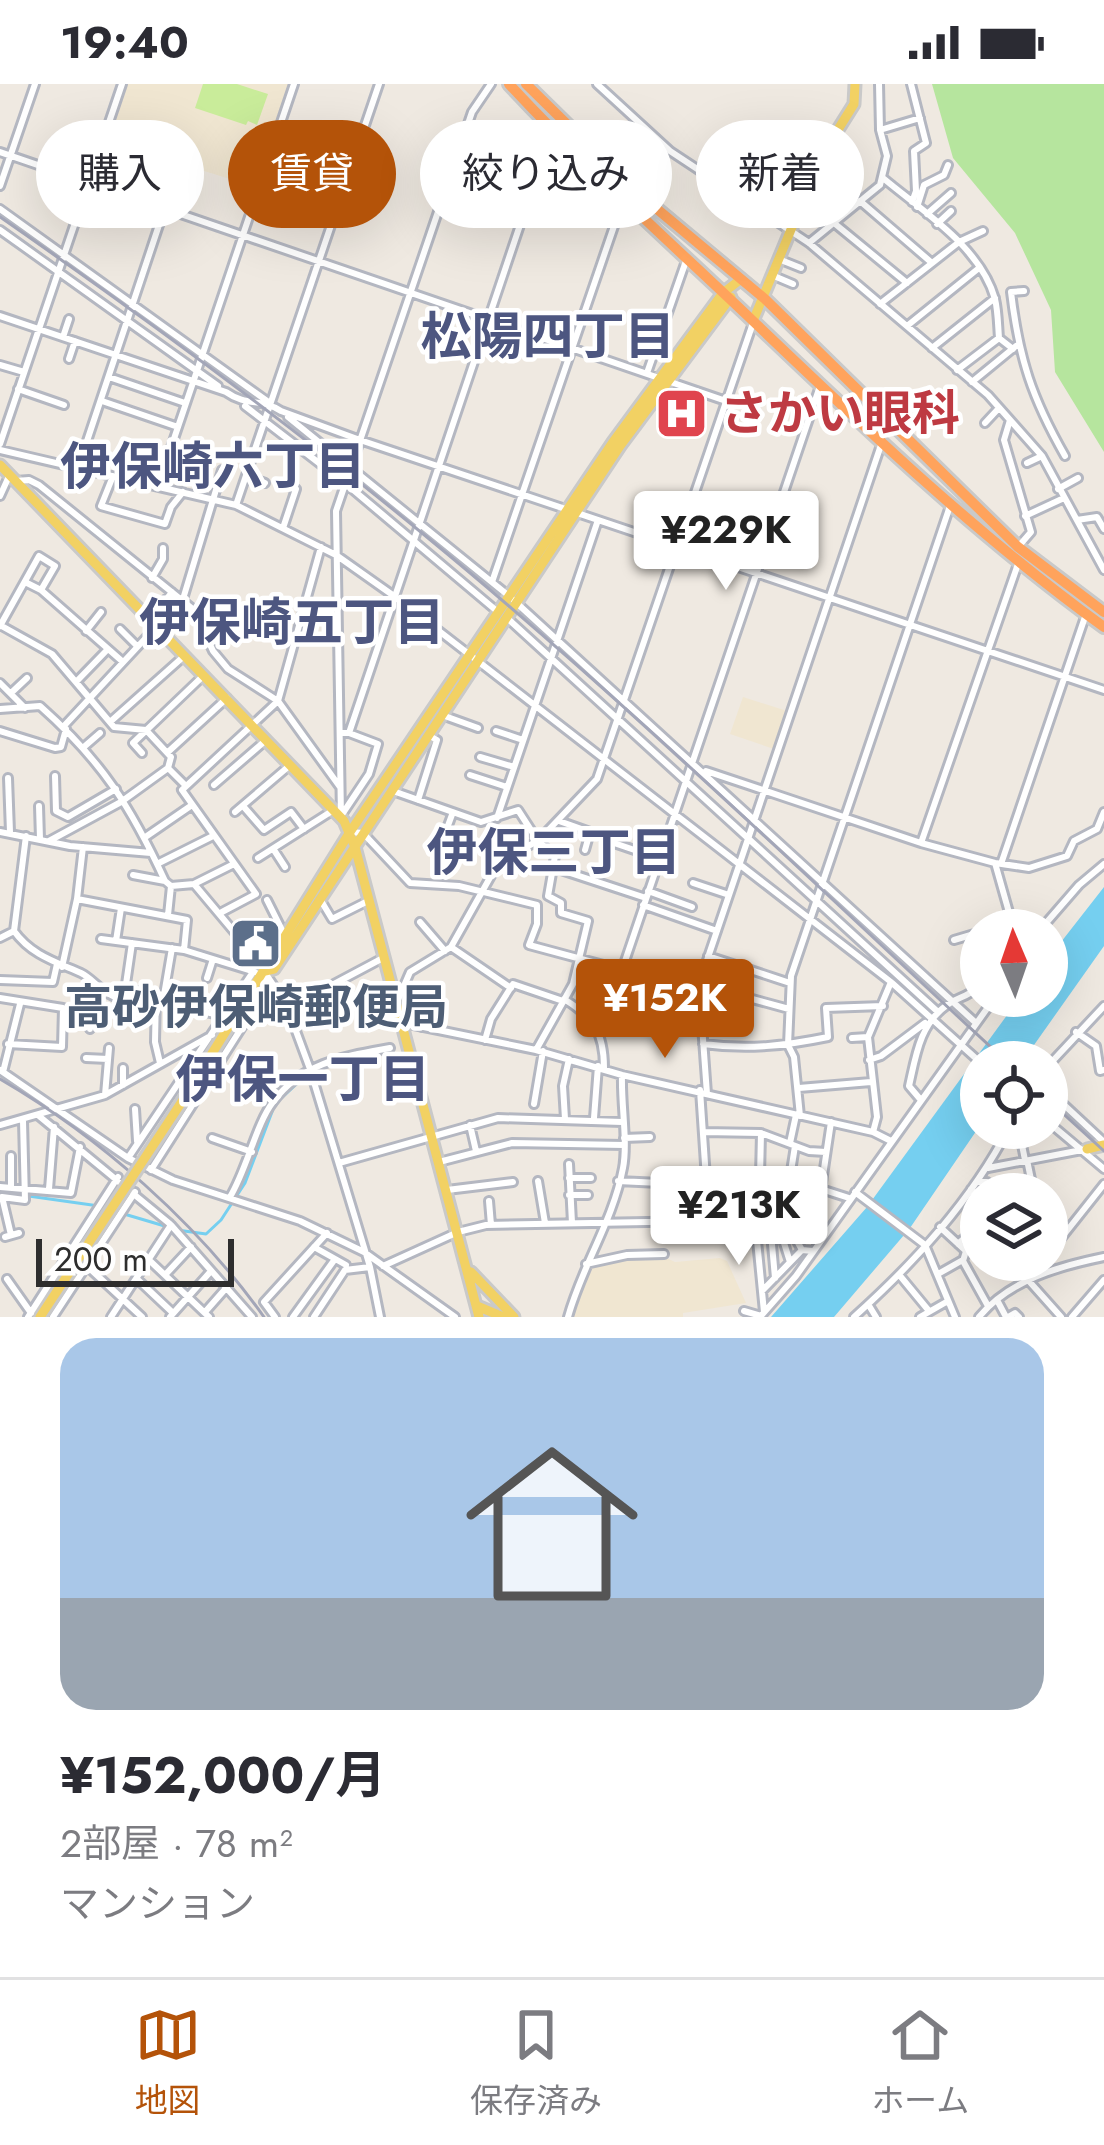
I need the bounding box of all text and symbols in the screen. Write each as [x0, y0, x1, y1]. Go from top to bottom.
text: 19:40 [60, 10, 189, 75]
chip: 購入 [36, 120, 204, 228]
chip: 賃貸 [228, 120, 396, 228]
chip: 絞り込み [420, 120, 672, 228]
chip: 新着 [696, 120, 864, 228]
district label: 松陽四丁目 [420, 299, 676, 373]
place label: さかい眼科 [720, 379, 960, 448]
hospital icon: さかい眼科 [653, 385, 709, 441]
district label: 伊保崎六丁目 [60, 429, 366, 503]
pin: ¥229K [642, 491, 810, 593]
text: ¥229K [661, 501, 791, 558]
district label: 伊保崎五丁目 [139, 585, 445, 659]
district label: 伊保三丁目 [426, 815, 682, 889]
north arrow [960, 909, 1068, 1017]
map controls [960, 909, 1068, 1281]
public building icon: 高砂伊保崎郵便局 [228, 916, 284, 972]
pin: ¥152K [581, 959, 749, 1061]
text: ¥152K [603, 969, 727, 1026]
place label: 高砂伊保崎郵便局 [64, 973, 448, 1042]
button: locate [960, 1041, 1068, 1149]
district label: 伊保一丁目 [175, 1042, 431, 1116]
pin: ¥213K [655, 1166, 823, 1268]
button: layers [960, 1173, 1068, 1281]
text: ¥213K [677, 1176, 801, 1233]
scale bar [36, 1233, 234, 1286]
text: 200 m [54, 1236, 148, 1283]
icon: home [444, 1416, 660, 1632]
text: ¥152,000/月 [60, 1738, 386, 1812]
text: 2部屋 · 78 m² [60, 1815, 293, 1872]
text: マンション [60, 1875, 255, 1932]
tab: 地図 [135, 2002, 201, 2124]
tab: 保存済み [470, 2002, 602, 2124]
tab: ホーム [871, 2002, 969, 2124]

